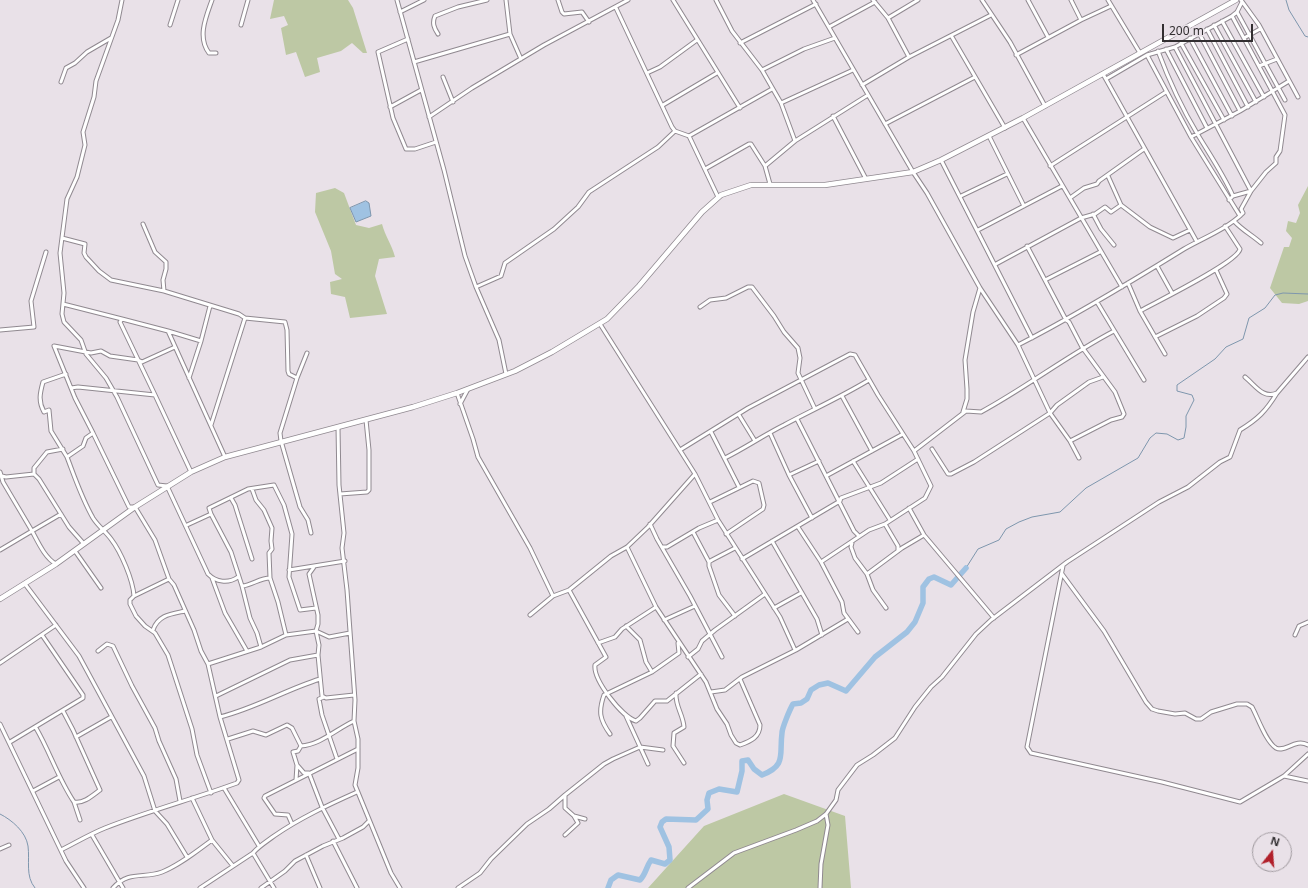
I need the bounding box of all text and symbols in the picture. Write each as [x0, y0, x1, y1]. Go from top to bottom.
scale bar [1164, 16, 1255, 42]
text: 200 m [1169, 22, 1204, 39]
north arrow [1252, 832, 1292, 872]
text: N [1269, 833, 1282, 849]

